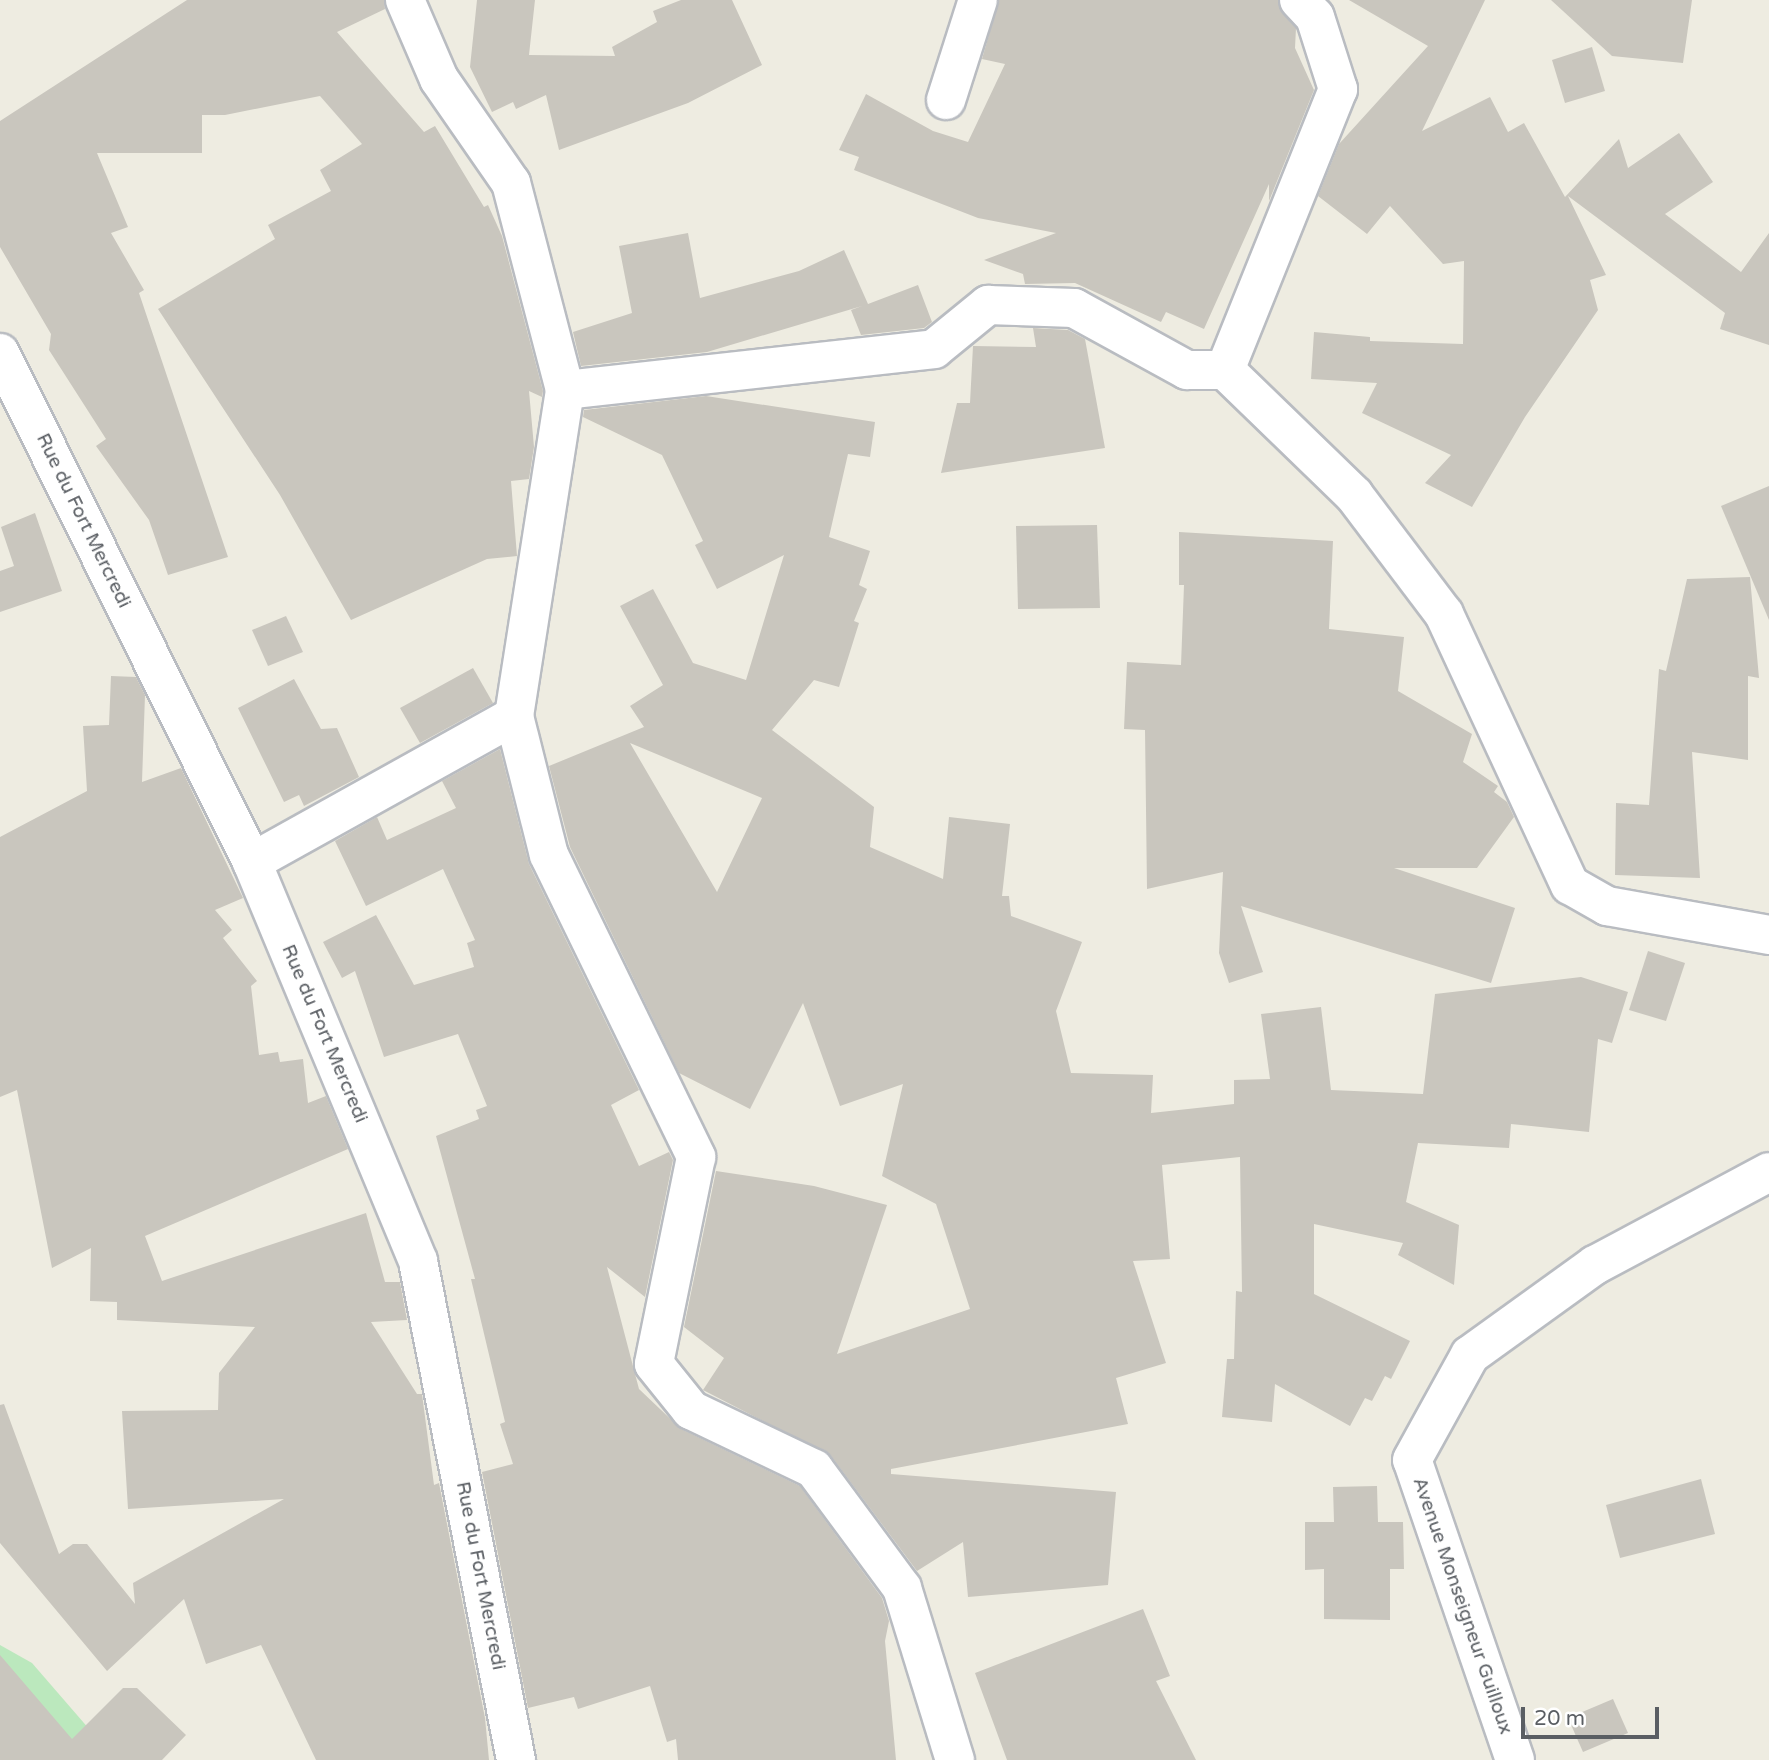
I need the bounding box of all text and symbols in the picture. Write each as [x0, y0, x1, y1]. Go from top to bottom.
street label: Rue du Fort Mercredi [31, 430, 135, 612]
street label: Rue du Fort Mercredi [276, 941, 372, 1127]
street label: Avenue Monseigneur Guilloux [1407, 1475, 1517, 1737]
street label: Rue du Fort Mercredi [451, 1480, 509, 1672]
scale bar [1524, 1694, 1662, 1738]
text: 20 m [1534, 1706, 1585, 1731]

